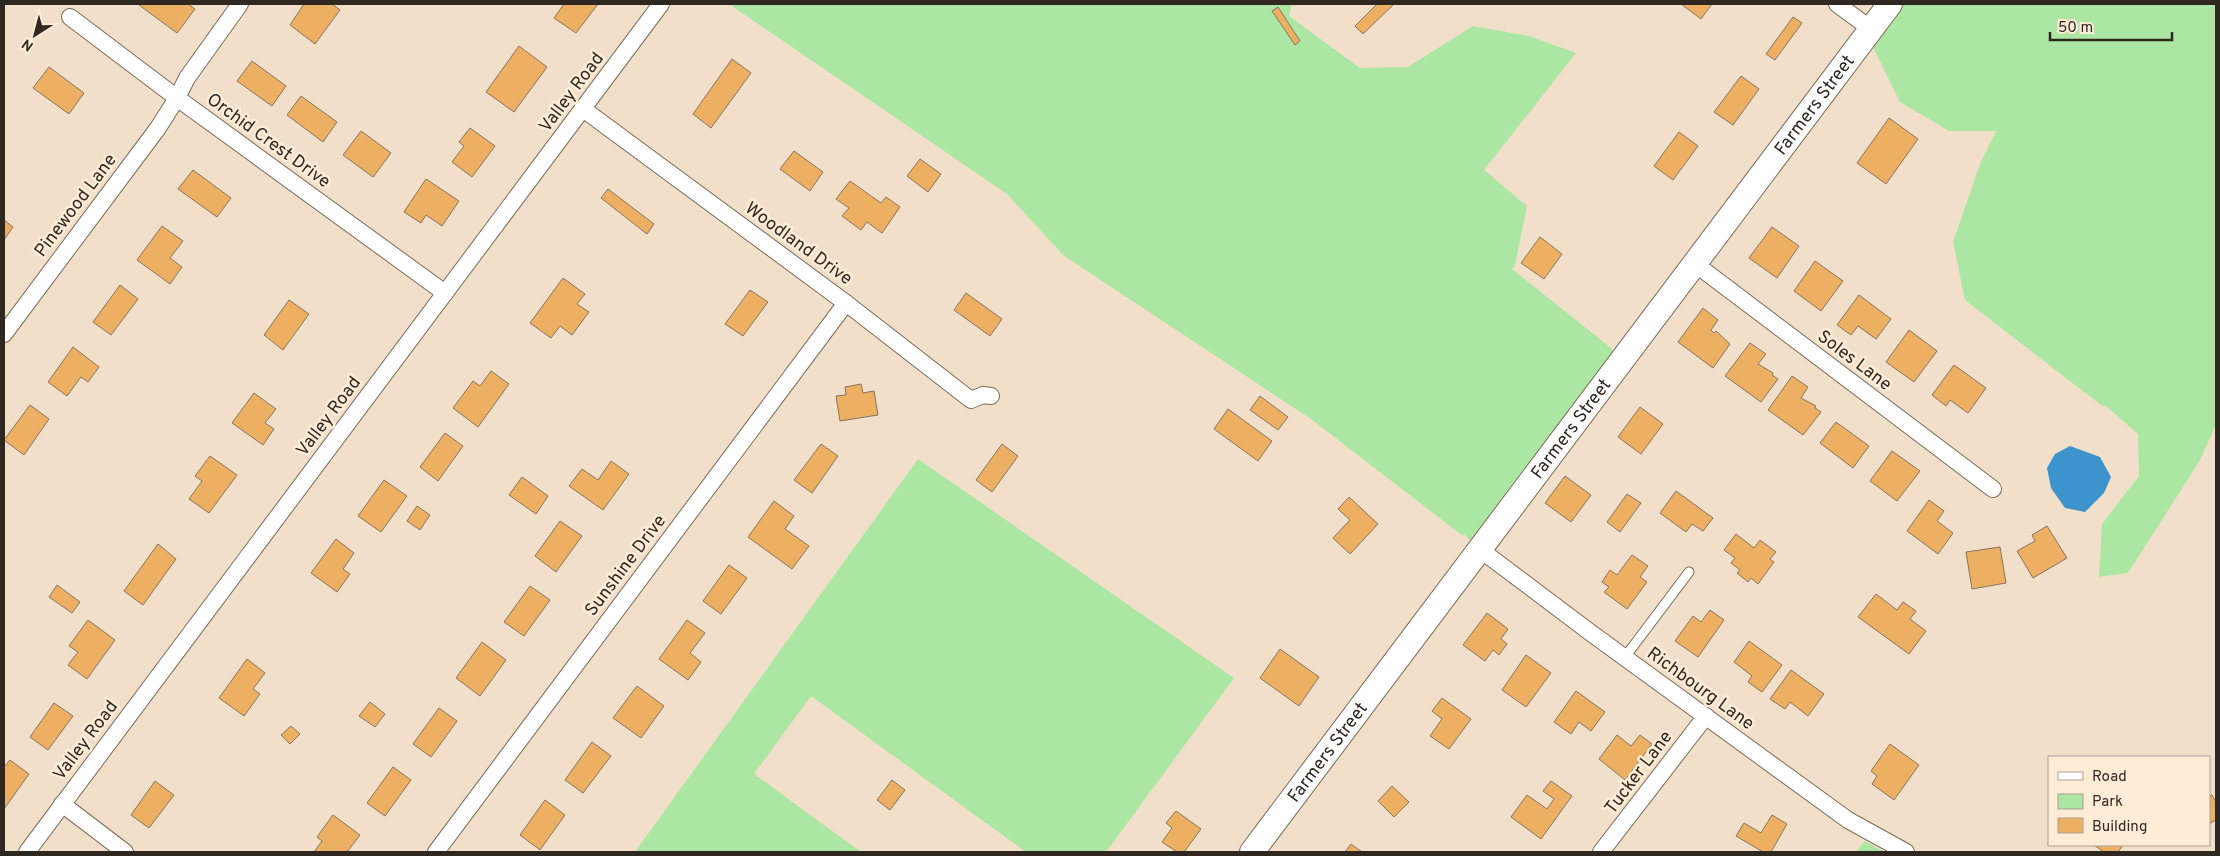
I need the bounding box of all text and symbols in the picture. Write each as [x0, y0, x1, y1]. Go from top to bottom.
north arrow [10, 10, 60, 60]
scale bar [2050, 10, 2172, 42]
text: 50 m [2058, 19, 2093, 38]
text: N [19, 34, 37, 54]
street label: Valley Road [535, 48, 610, 137]
street label: Farmers Street [1770, 51, 1861, 161]
street label: Orchid Crest Drive [202, 89, 335, 194]
street label: Pinewood Lane [30, 150, 123, 262]
street label: Woodland Drive [740, 197, 856, 291]
street label: Soles Lane [1812, 326, 1896, 397]
street label: Valley Road [292, 372, 367, 461]
street label: Farmers Street [1527, 375, 1617, 484]
street label: Sunshine Drive [581, 511, 672, 621]
street label: Richbourg Lane [1642, 643, 1758, 736]
street label: Valley Road [49, 696, 124, 785]
street label: Farmers Street [1283, 698, 1374, 808]
street label: Tucker Lane [1600, 727, 1678, 819]
legend [2048, 756, 2210, 846]
text: Road [2092, 768, 2127, 787]
text: Park [2092, 793, 2123, 812]
text: Building [2092, 818, 2147, 837]

